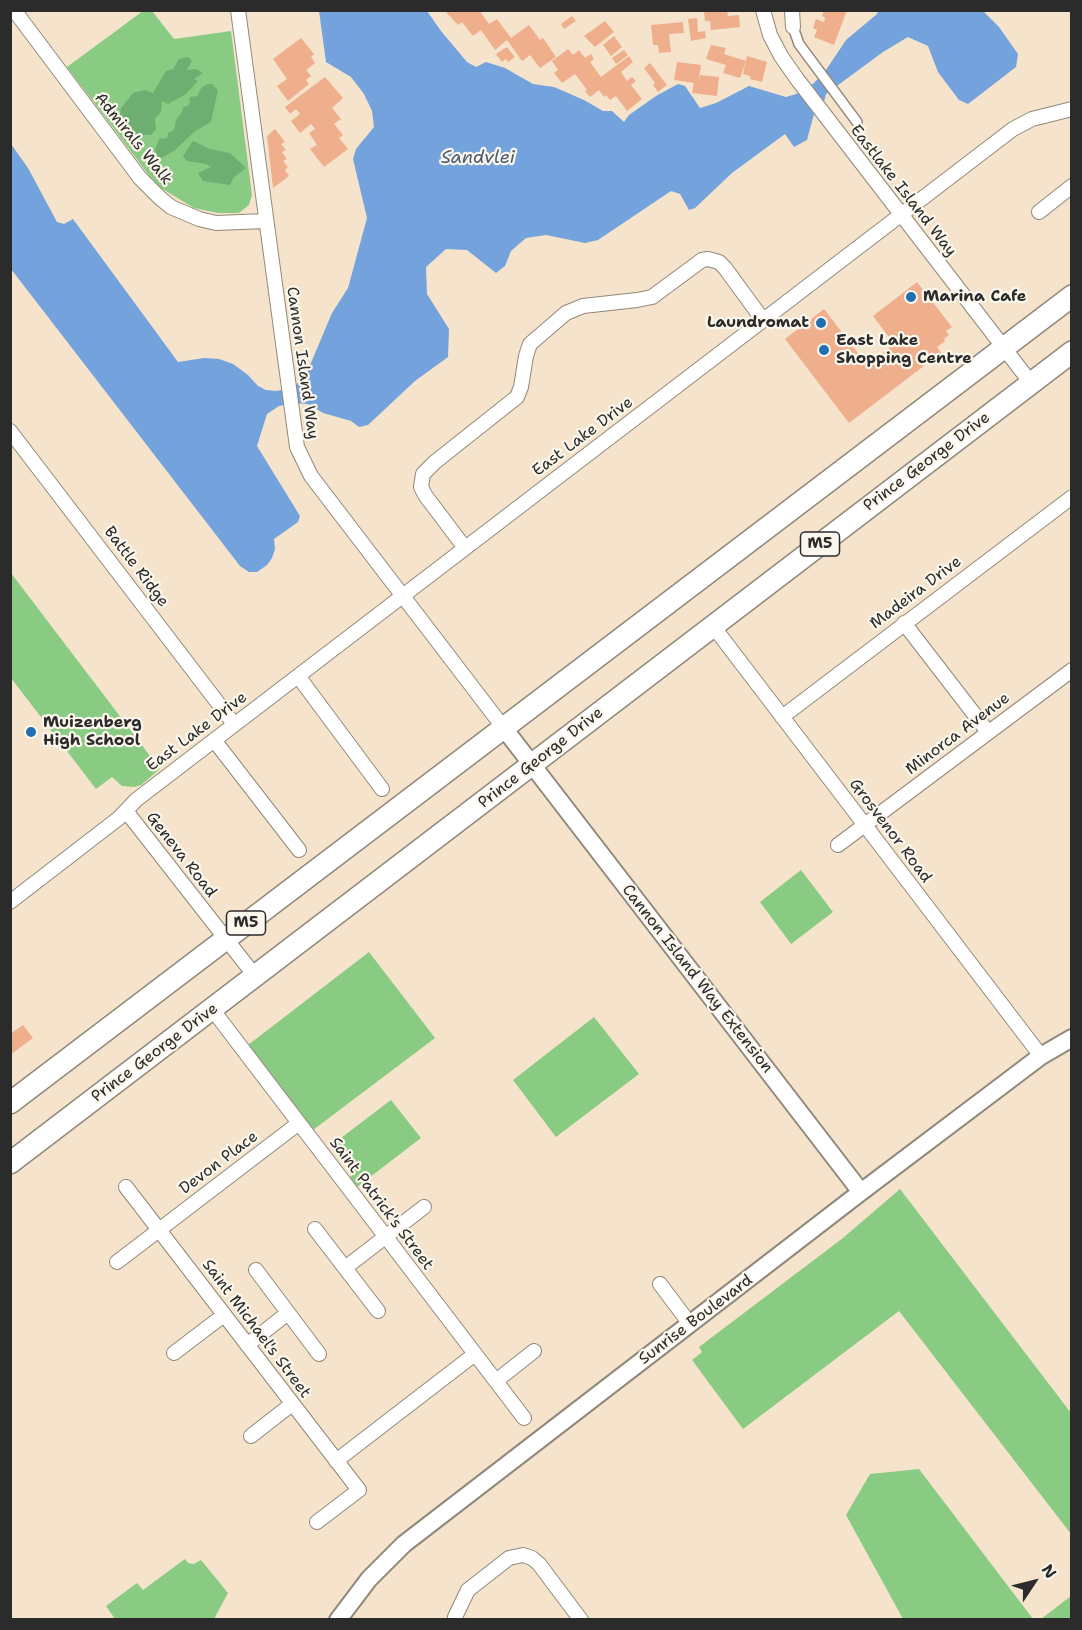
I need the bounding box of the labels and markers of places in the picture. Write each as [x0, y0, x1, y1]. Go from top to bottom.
place label: Marina Cafe [923, 287, 1026, 307]
marker: Marina Cafe [904, 290, 918, 304]
place label: Laundromat [707, 313, 809, 333]
marker: Laundromat [814, 316, 828, 330]
place label: East Lake Shopping Centre [836, 331, 972, 369]
marker: East Lake Shopping Centre [817, 343, 831, 357]
place label: Muizenberg High School [43, 713, 142, 751]
marker: Muizenberg High School [24, 725, 38, 739]

